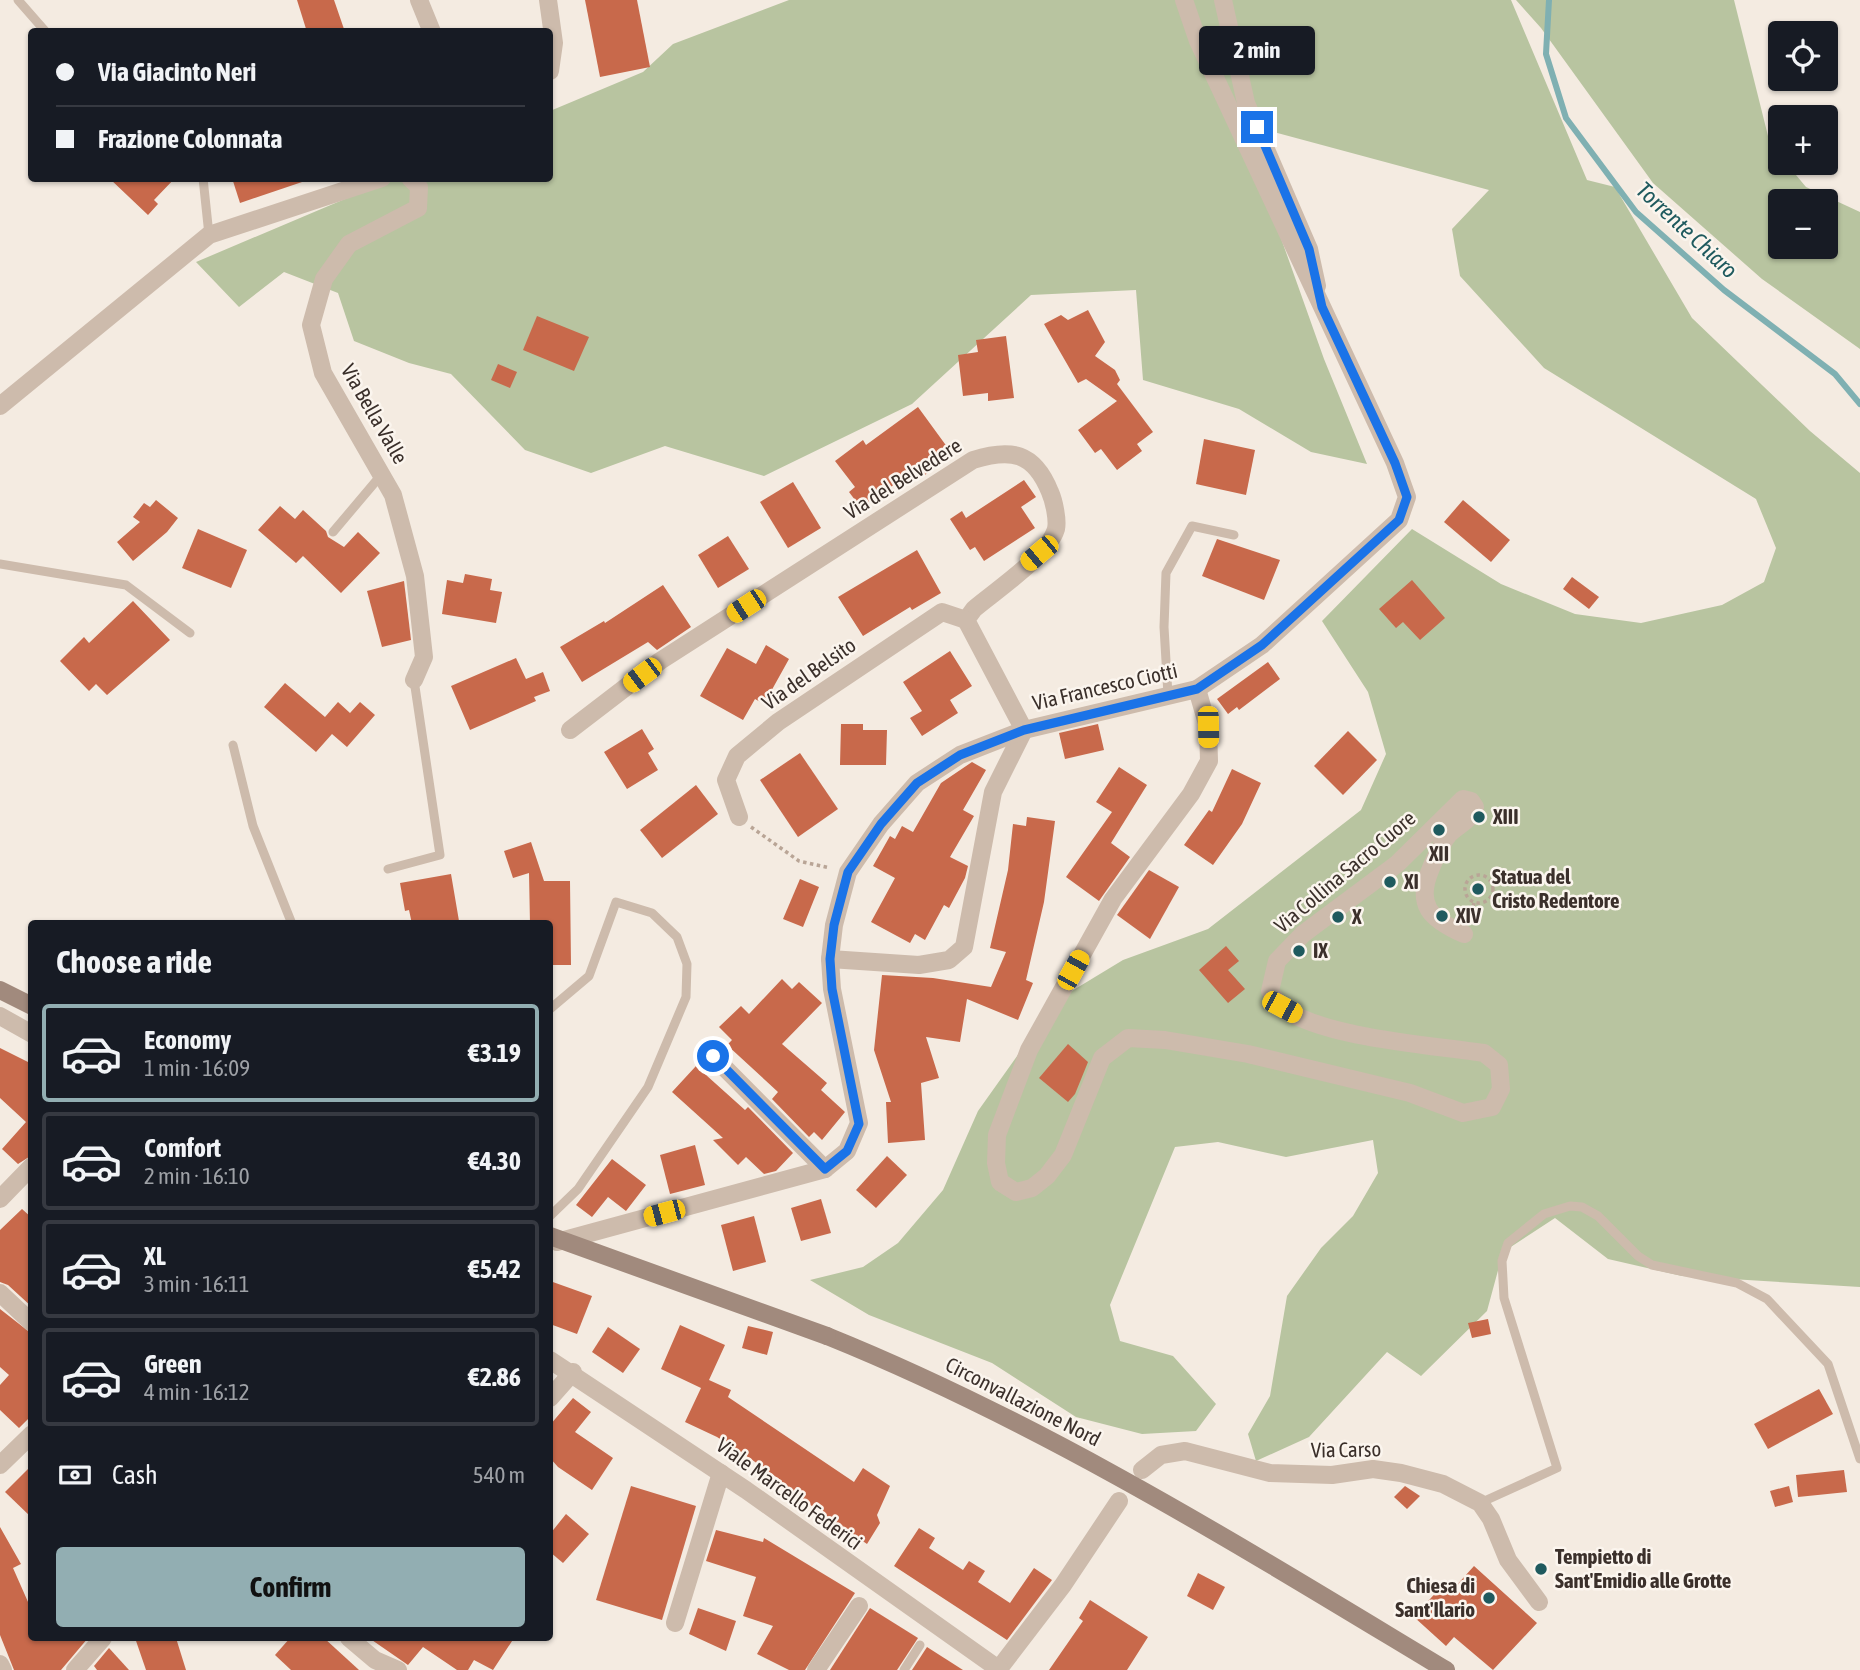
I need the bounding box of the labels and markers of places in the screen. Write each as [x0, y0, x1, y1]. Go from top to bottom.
place label: XIII [1492, 804, 1519, 828]
marker: XIII [1471, 809, 1487, 825]
marker: XII [1431, 822, 1447, 838]
place label: XII [1428, 841, 1449, 865]
place label: Statua del Cristo Redentore [1492, 864, 1620, 912]
place label: XI [1403, 869, 1419, 893]
marker: XI [1382, 874, 1398, 890]
marker: Statua del Cristo Redentore [1470, 881, 1486, 897]
place label: XIV [1455, 903, 1482, 927]
place label: X [1351, 904, 1362, 928]
marker: XIV [1434, 908, 1450, 924]
marker: X [1330, 909, 1346, 925]
place label: IX [1313, 938, 1328, 962]
marker: IX [1291, 943, 1307, 959]
place label: Tempietto di Sant'Emidio alle Grotte [1555, 1544, 1731, 1592]
marker: Tempietto di Sant'Emidio alle Grotte [1533, 1561, 1549, 1577]
place label: Chiesa di Sant'Ilario [1395, 1573, 1475, 1621]
marker: Chiesa di Sant'Ilario [1481, 1590, 1497, 1606]

